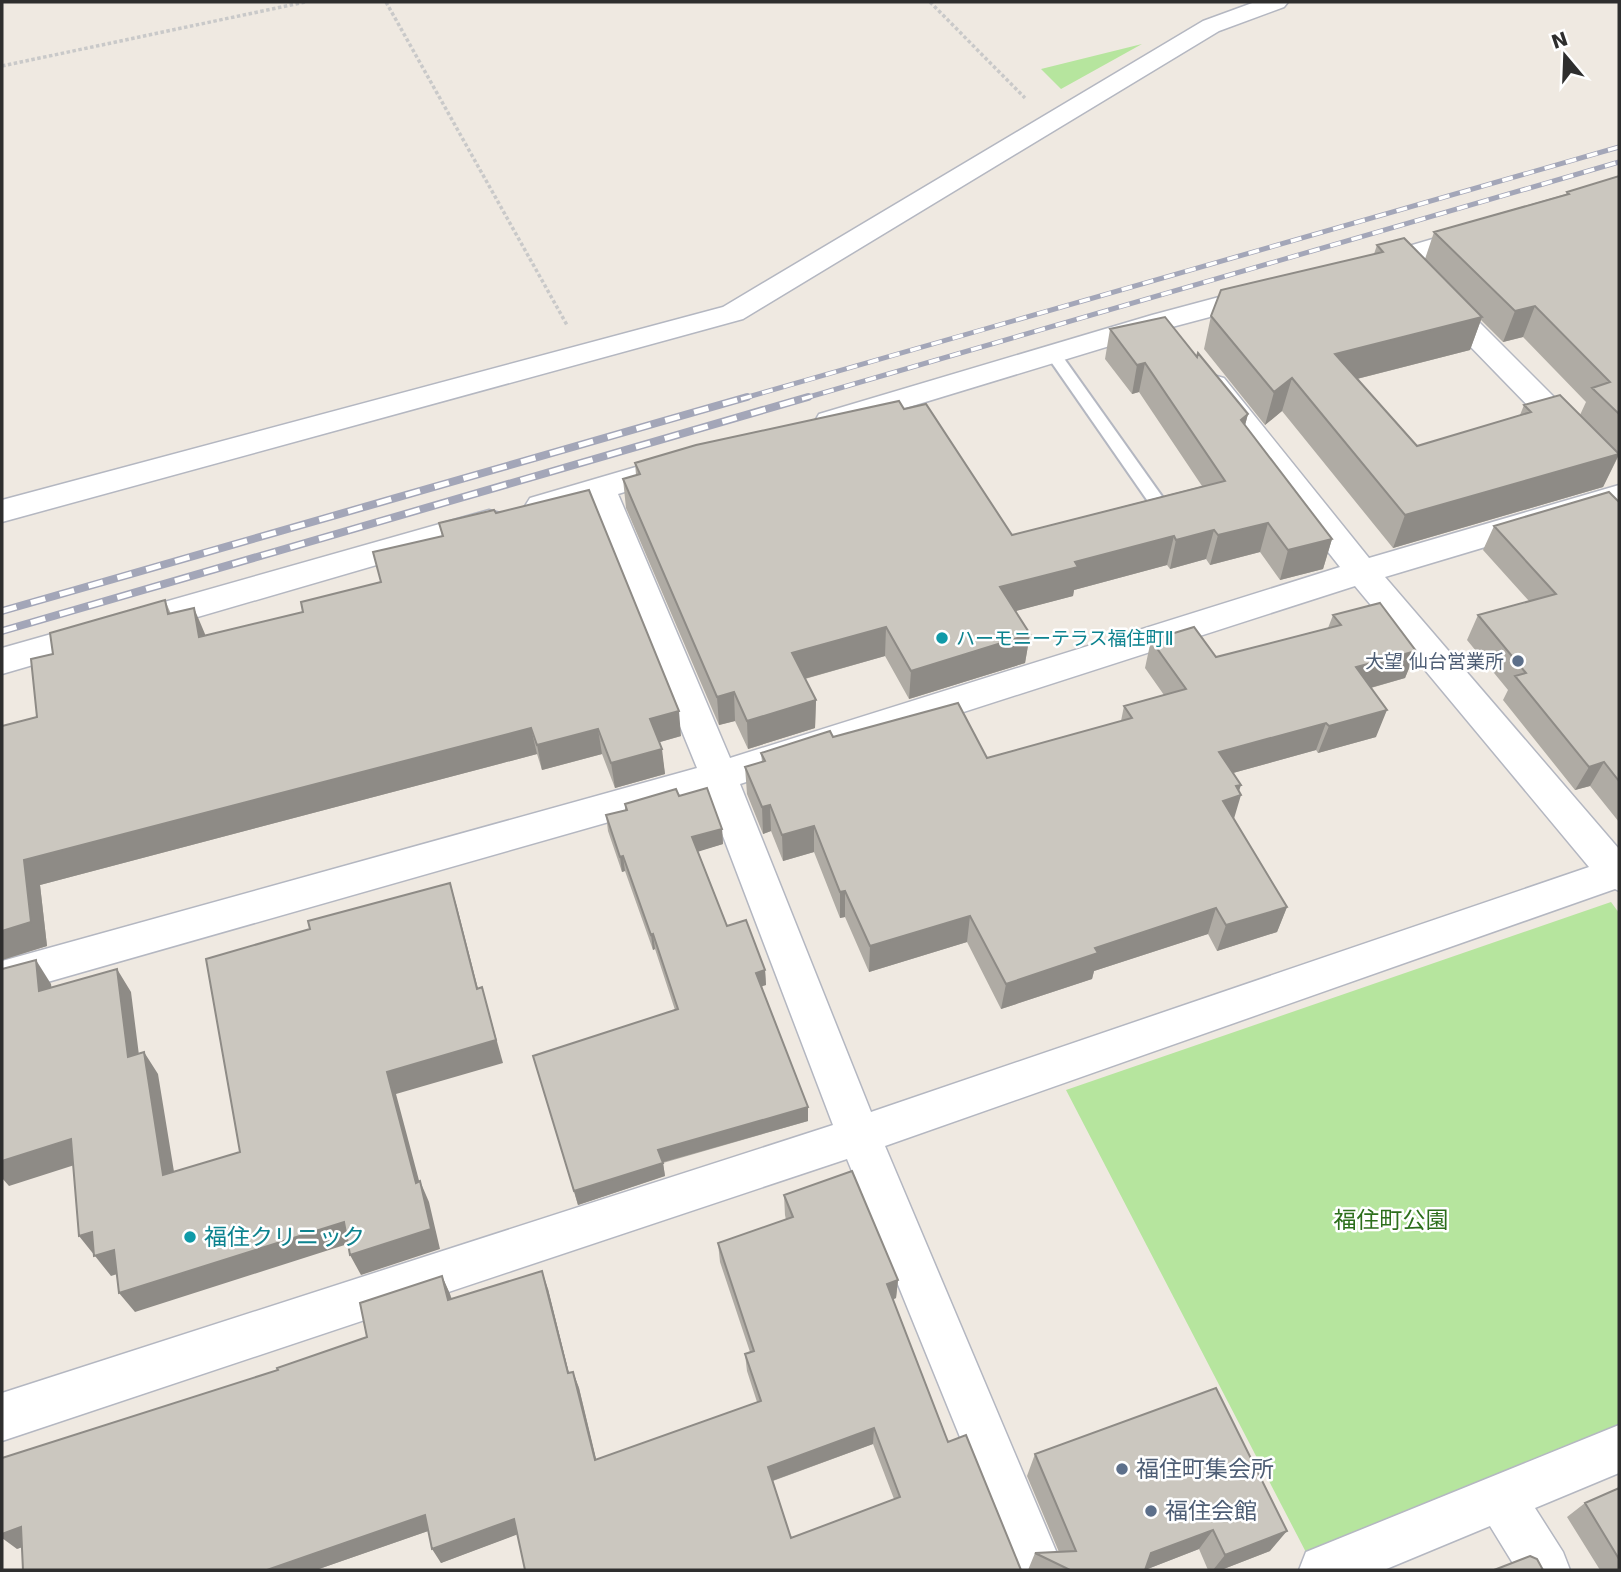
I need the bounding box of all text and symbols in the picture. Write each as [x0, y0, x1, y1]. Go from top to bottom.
north arrow [1530, 21, 1600, 91]
text: N [1548, 27, 1571, 53]
place label: ハーモニーテラス福住町Ⅱ [956, 627, 1174, 649]
marker: ハーモニーテラス福住町Ⅱ [934, 630, 950, 646]
place label: 大望 仙台営業所 [1365, 650, 1504, 672]
marker: 大望 仙台営業所 [1510, 653, 1526, 669]
park label: 福住町公園 [1334, 1207, 1449, 1233]
place label: 福住クリニック [204, 1224, 365, 1250]
marker: 福住クリニック [182, 1229, 198, 1245]
place label: 福住町集会所 [1136, 1456, 1274, 1482]
marker: 福住町集会所 [1114, 1461, 1130, 1477]
place label: 福住会館 [1165, 1498, 1257, 1524]
marker: 福住会館 [1143, 1503, 1159, 1519]

